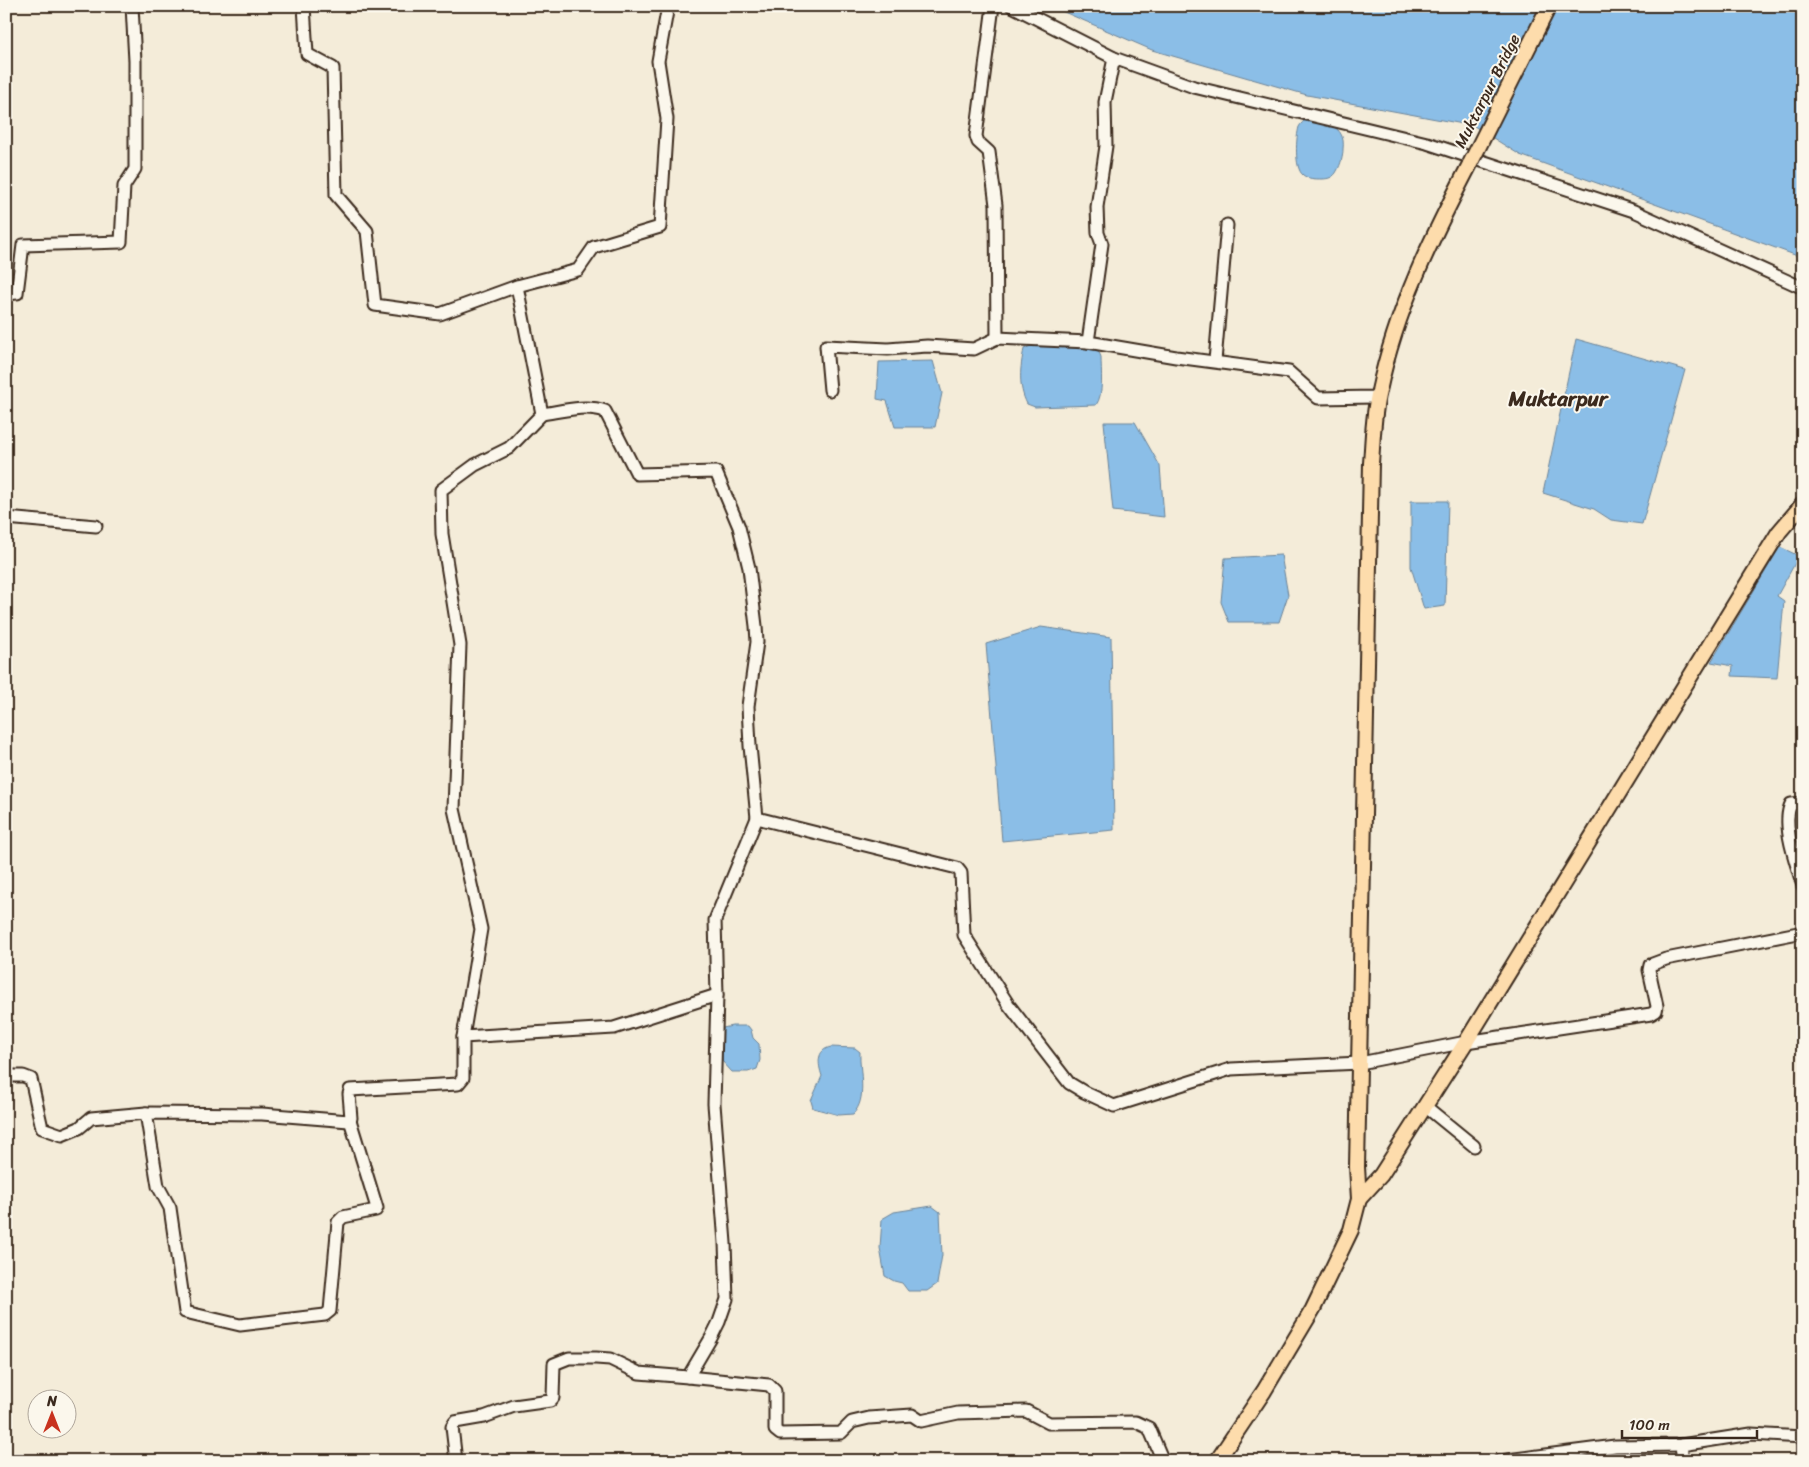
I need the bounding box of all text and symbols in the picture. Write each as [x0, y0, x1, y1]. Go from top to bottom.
street label: Muktarpur Bridge [1446, 29, 1528, 153]
district label: Muktarpur [1508, 380, 1610, 418]
text: N [46, 1389, 57, 1414]
north arrow [28, 1390, 78, 1440]
scale bar [1622, 1407, 1756, 1439]
text: 100 m [1629, 1412, 1670, 1438]

